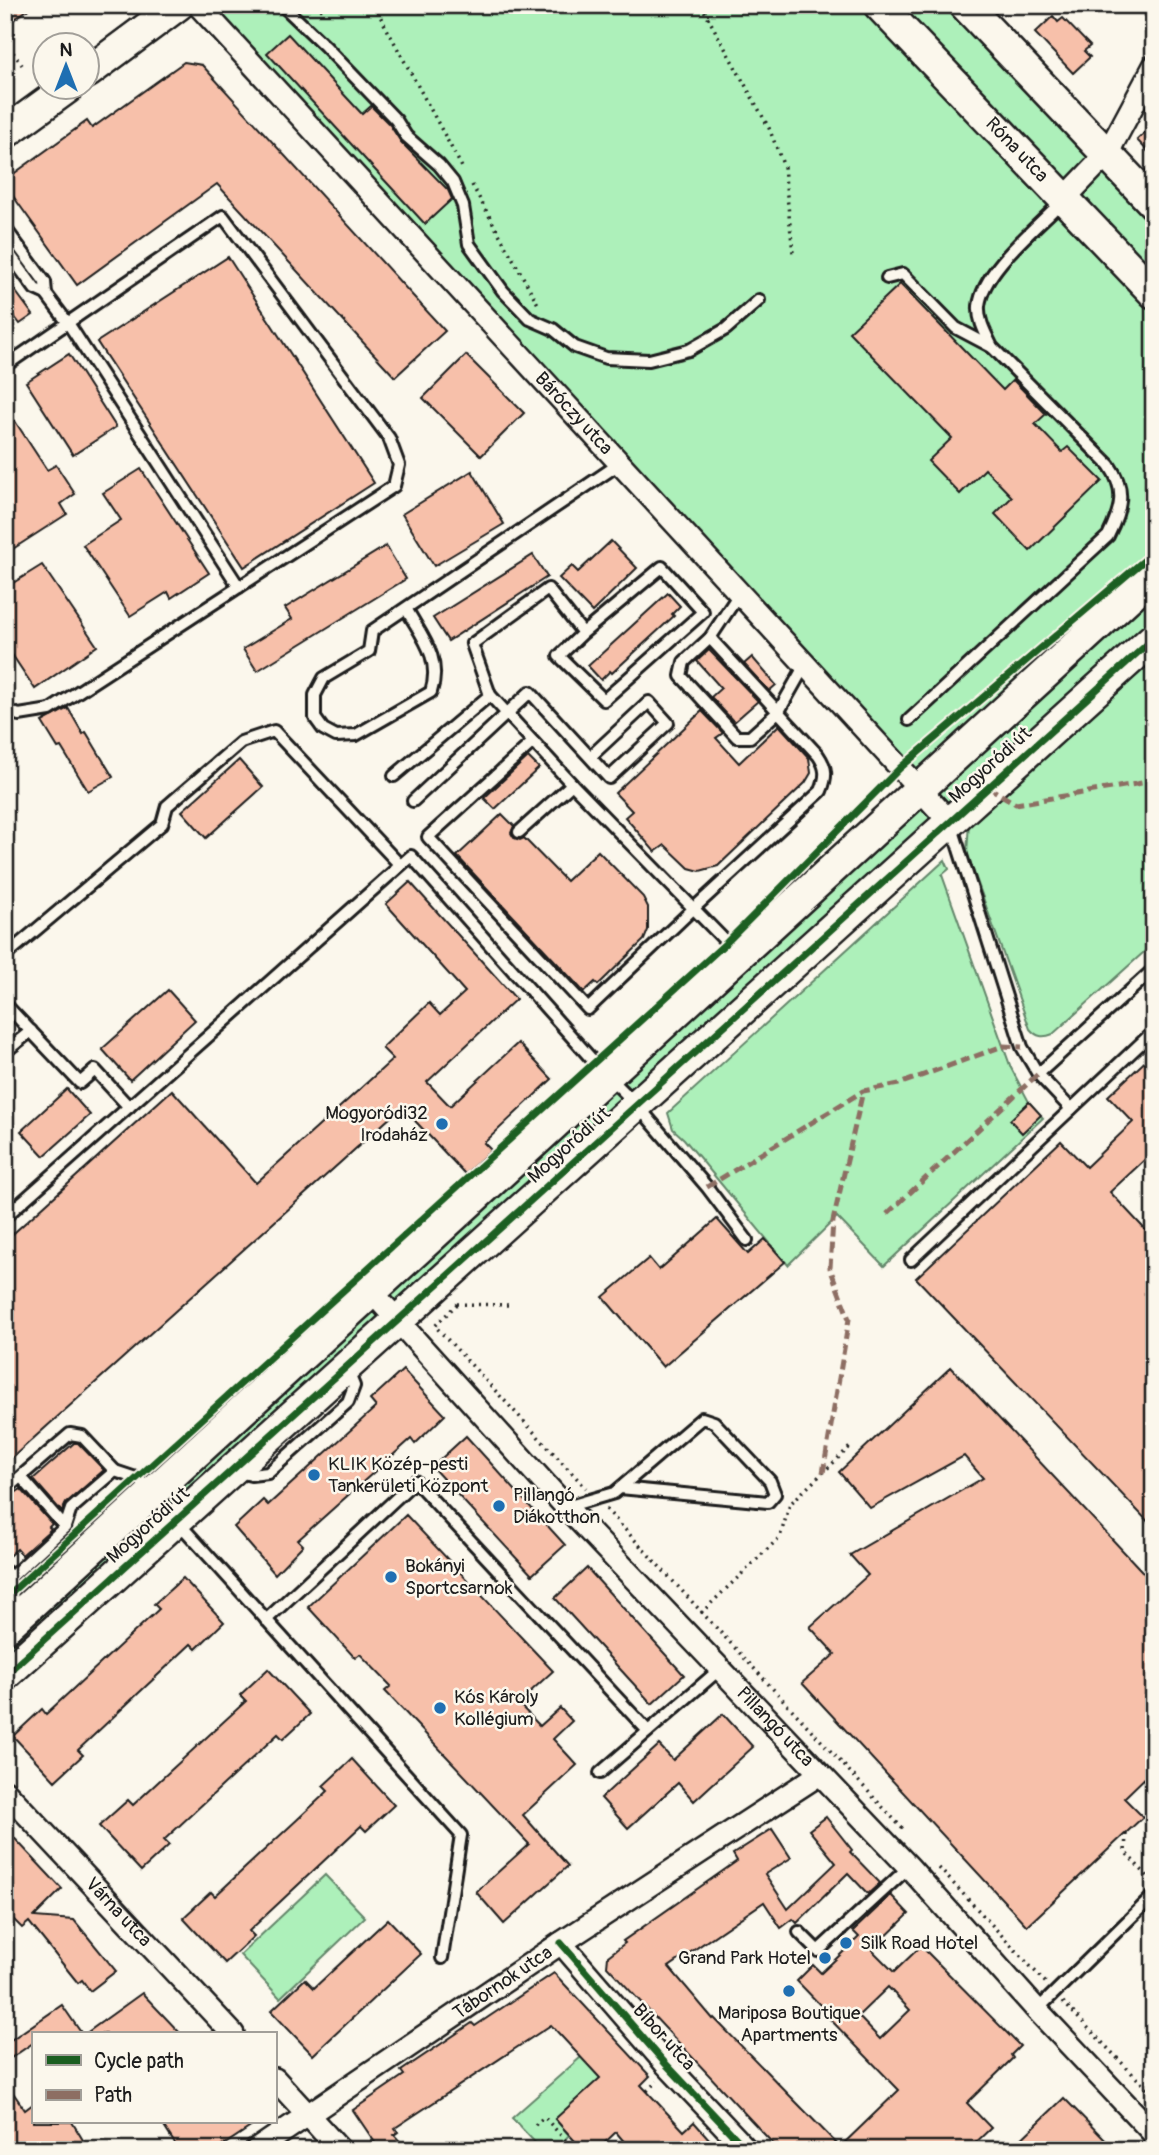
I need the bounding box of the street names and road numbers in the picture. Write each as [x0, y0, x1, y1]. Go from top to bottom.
street label: Róna utca [981, 112, 1054, 187]
street label: Báróczy utca [530, 367, 618, 460]
street label: Mogyoródi út [944, 721, 1037, 808]
street label: Mogyoródi út [523, 1101, 616, 1188]
street label: Mogyoródi út [102, 1481, 195, 1568]
street label: Pillangó utca [731, 1682, 819, 1772]
street label: Várna utca [80, 1872, 157, 1952]
street label: Tábornok utca [448, 1940, 557, 2025]
street label: Bíbor utca [628, 1998, 701, 2076]

